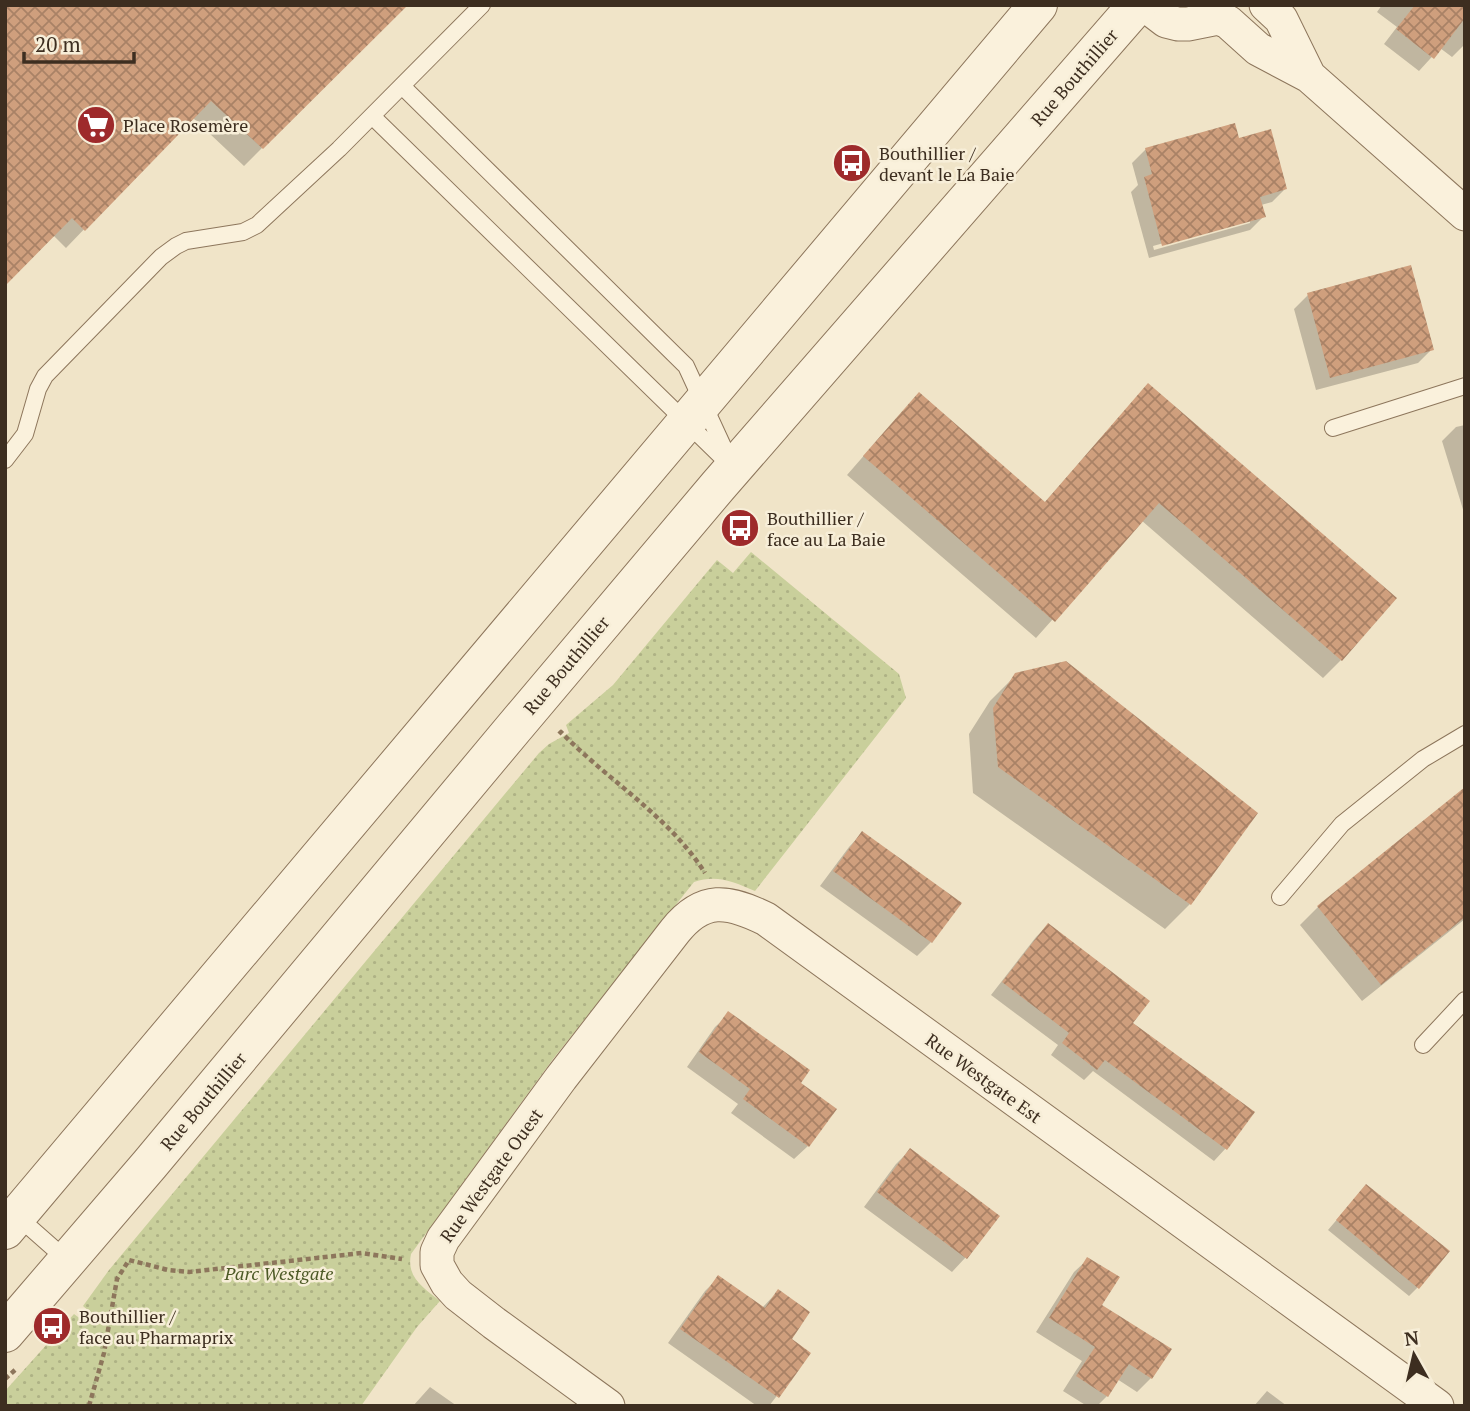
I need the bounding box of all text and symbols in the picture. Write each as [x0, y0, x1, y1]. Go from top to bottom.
scale bar [24, 21, 135, 65]
street label: Rue Bouthillier [1025, 23, 1123, 131]
text: 20 m [35, 30, 81, 58]
supermarket icon: Place Rosemère [75, 104, 117, 146]
place label: Place Rosemère [123, 113, 248, 137]
place label: Bouthillier / devant le La Baie [879, 141, 1015, 186]
bus stop icon: Bouthillier / devant le La Baie [831, 142, 873, 184]
place label: Bouthillier / face au La Baie [767, 506, 886, 551]
bus stop icon: Bouthillier / face au La Baie [719, 507, 761, 549]
street label: Rue Bouthillier [518, 611, 614, 719]
street label: Rue Westgate Est [921, 1028, 1047, 1128]
street label: Rue Bouthillier [155, 1047, 251, 1155]
street label: Rue Westgate Ouest [434, 1103, 548, 1247]
park label: Parc Westgate [223, 1261, 334, 1285]
place label: Bouthillier / face au Pharmaprix [79, 1304, 234, 1349]
bus stop icon: Bouthillier / face au Pharmaprix [31, 1305, 73, 1347]
north arrow [1379, 1320, 1449, 1390]
text: N [1403, 1324, 1421, 1351]

